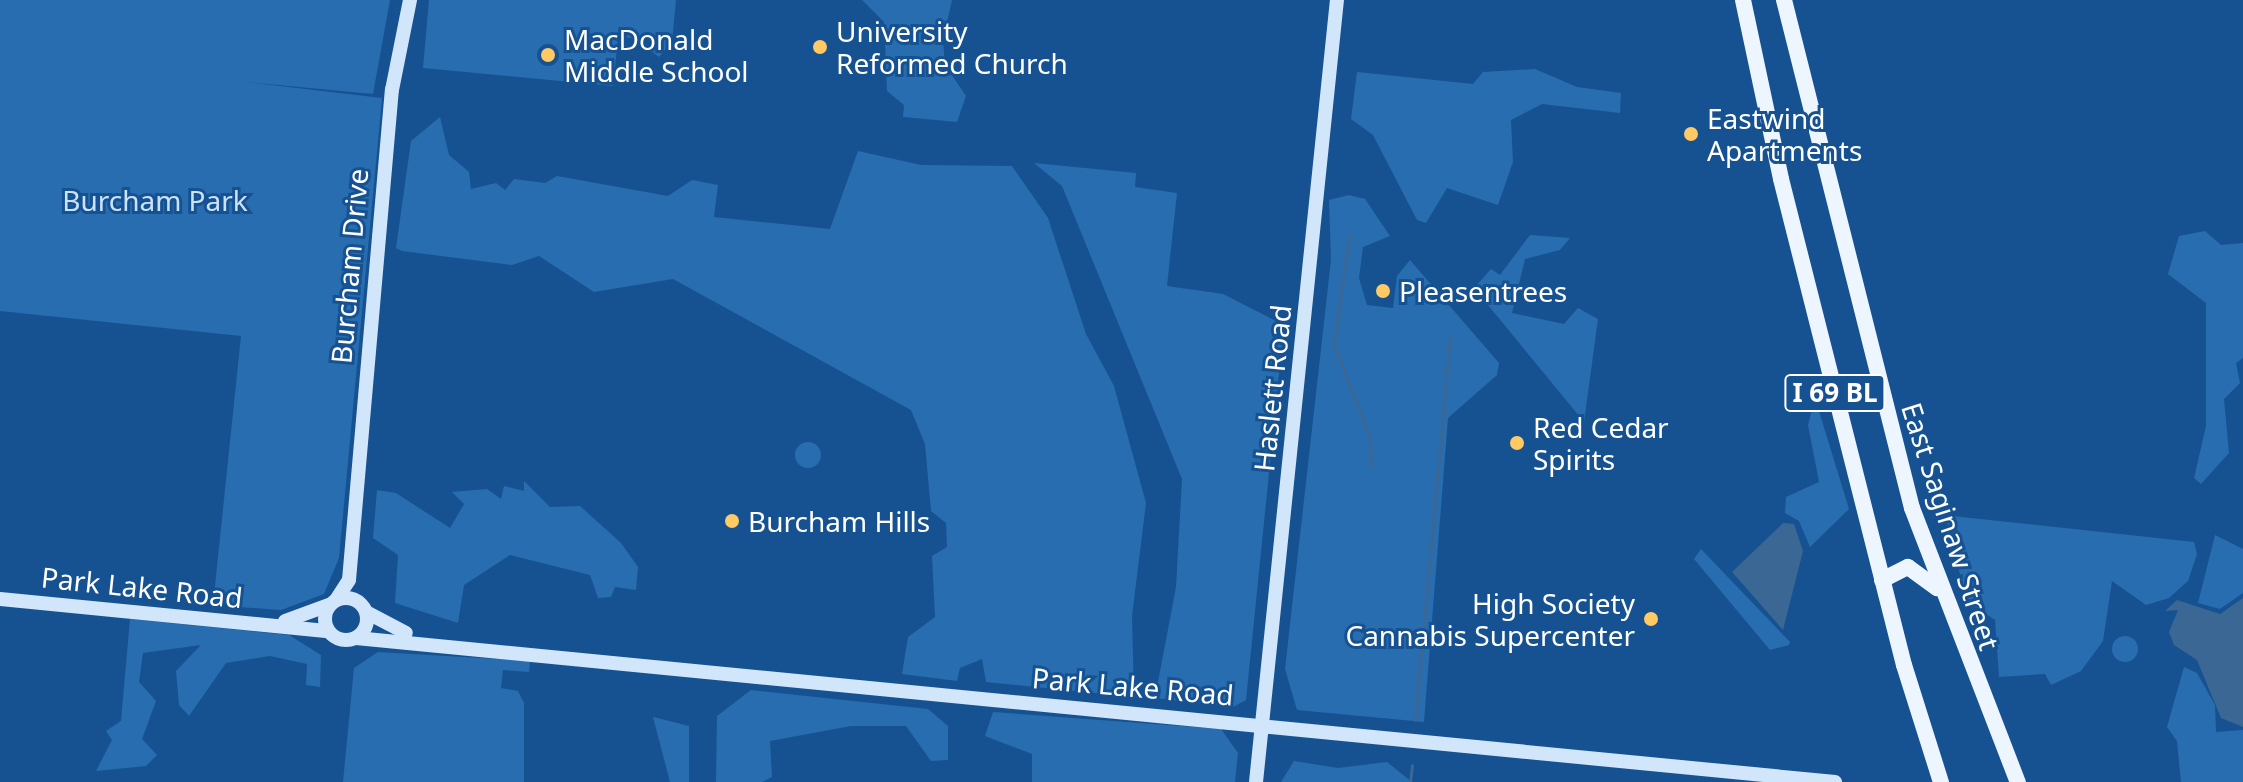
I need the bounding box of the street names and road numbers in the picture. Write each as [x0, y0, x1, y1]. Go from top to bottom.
street label: Burcham Drive [324, 167, 374, 365]
street label: Haslett Road [1247, 303, 1297, 473]
road number: I 69 BL [1783, 371, 1887, 415]
street label: East Saginaw Street [1895, 398, 2007, 654]
street label: Park Lake Road [40, 560, 244, 614]
street label: Park Lake Road [1031, 660, 1235, 712]

